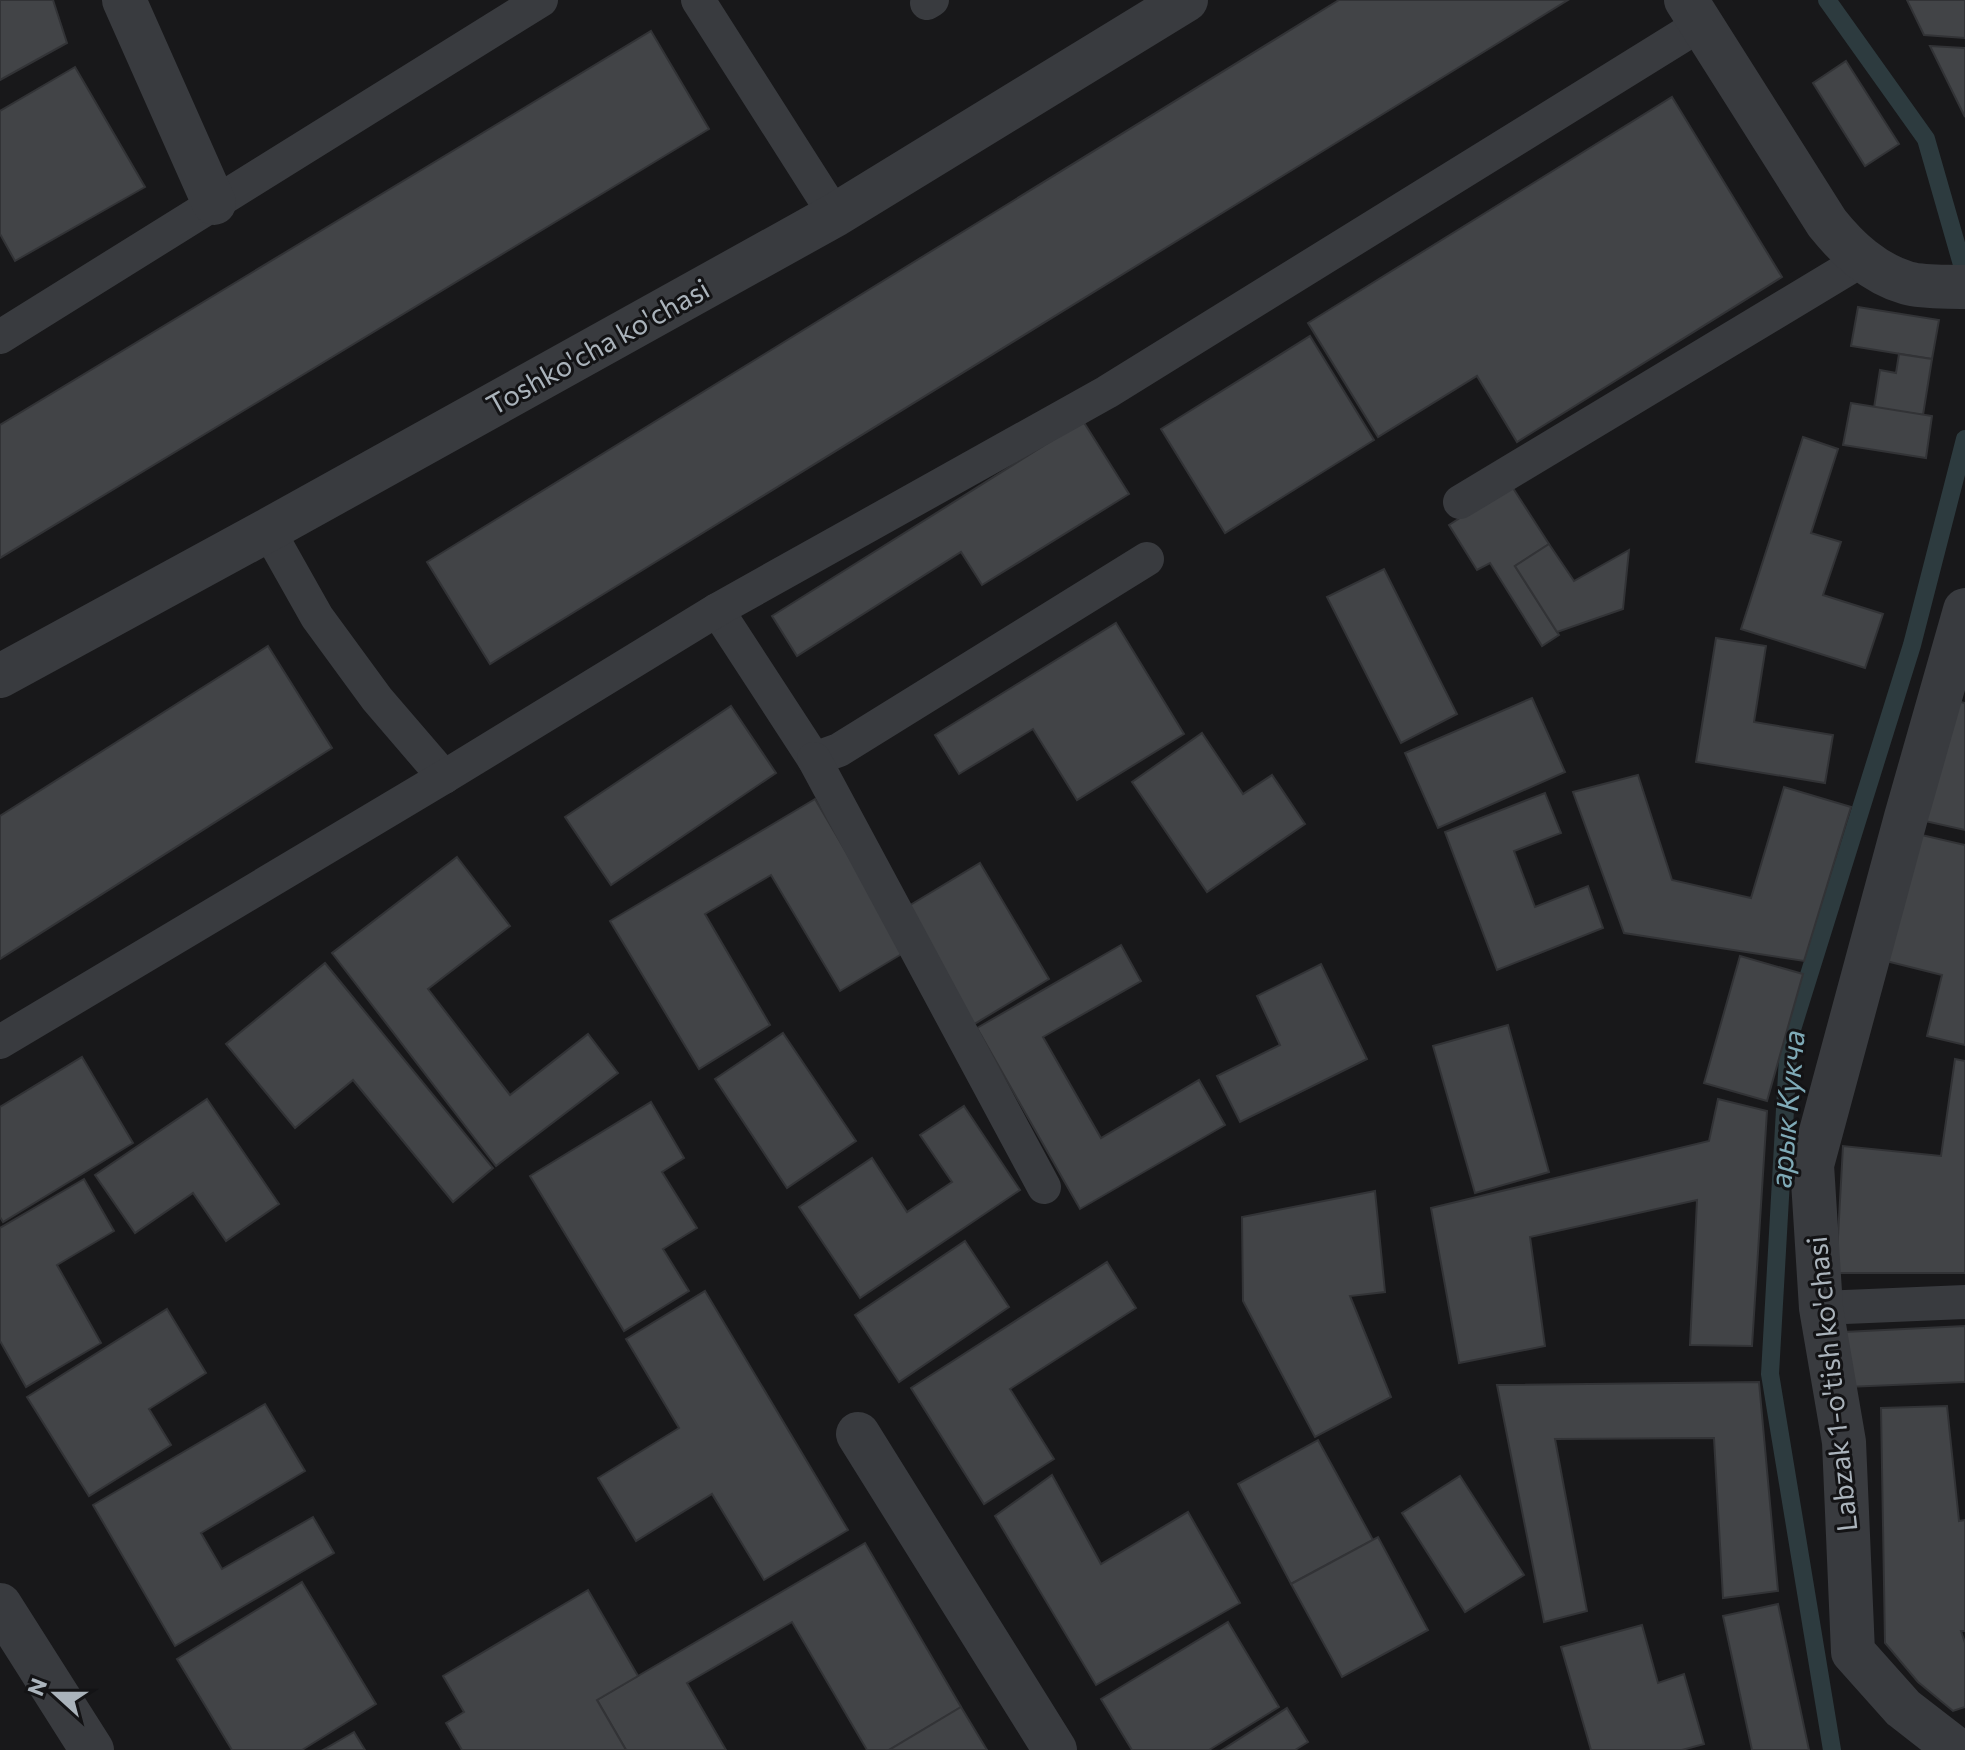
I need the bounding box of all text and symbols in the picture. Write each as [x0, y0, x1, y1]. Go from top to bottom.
street label: Toshko'cha ko'chasi [480, 271, 715, 421]
water label: арык Кукча [1760, 1028, 1811, 1189]
street label: Labzak 1-o'tish ko'chasi [1799, 1235, 1863, 1533]
north arrow [16, 1654, 96, 1734]
text: N [21, 1674, 52, 1699]

